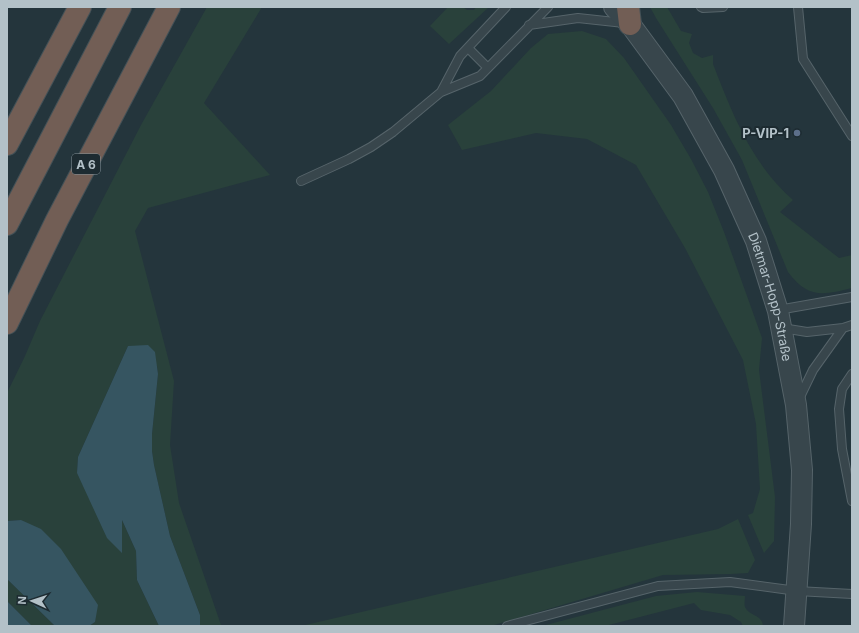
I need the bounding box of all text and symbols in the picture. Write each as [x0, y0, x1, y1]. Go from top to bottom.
place label: P-VIP-1 [742, 125, 789, 141]
marker: P-VIP-1 [792, 128, 802, 138]
road number: A 6 [72, 154, 100, 174]
street label: Dietmar-Hopp-Straße [745, 230, 795, 363]
north arrow [12, 581, 52, 621]
text: N [15, 596, 29, 605]

